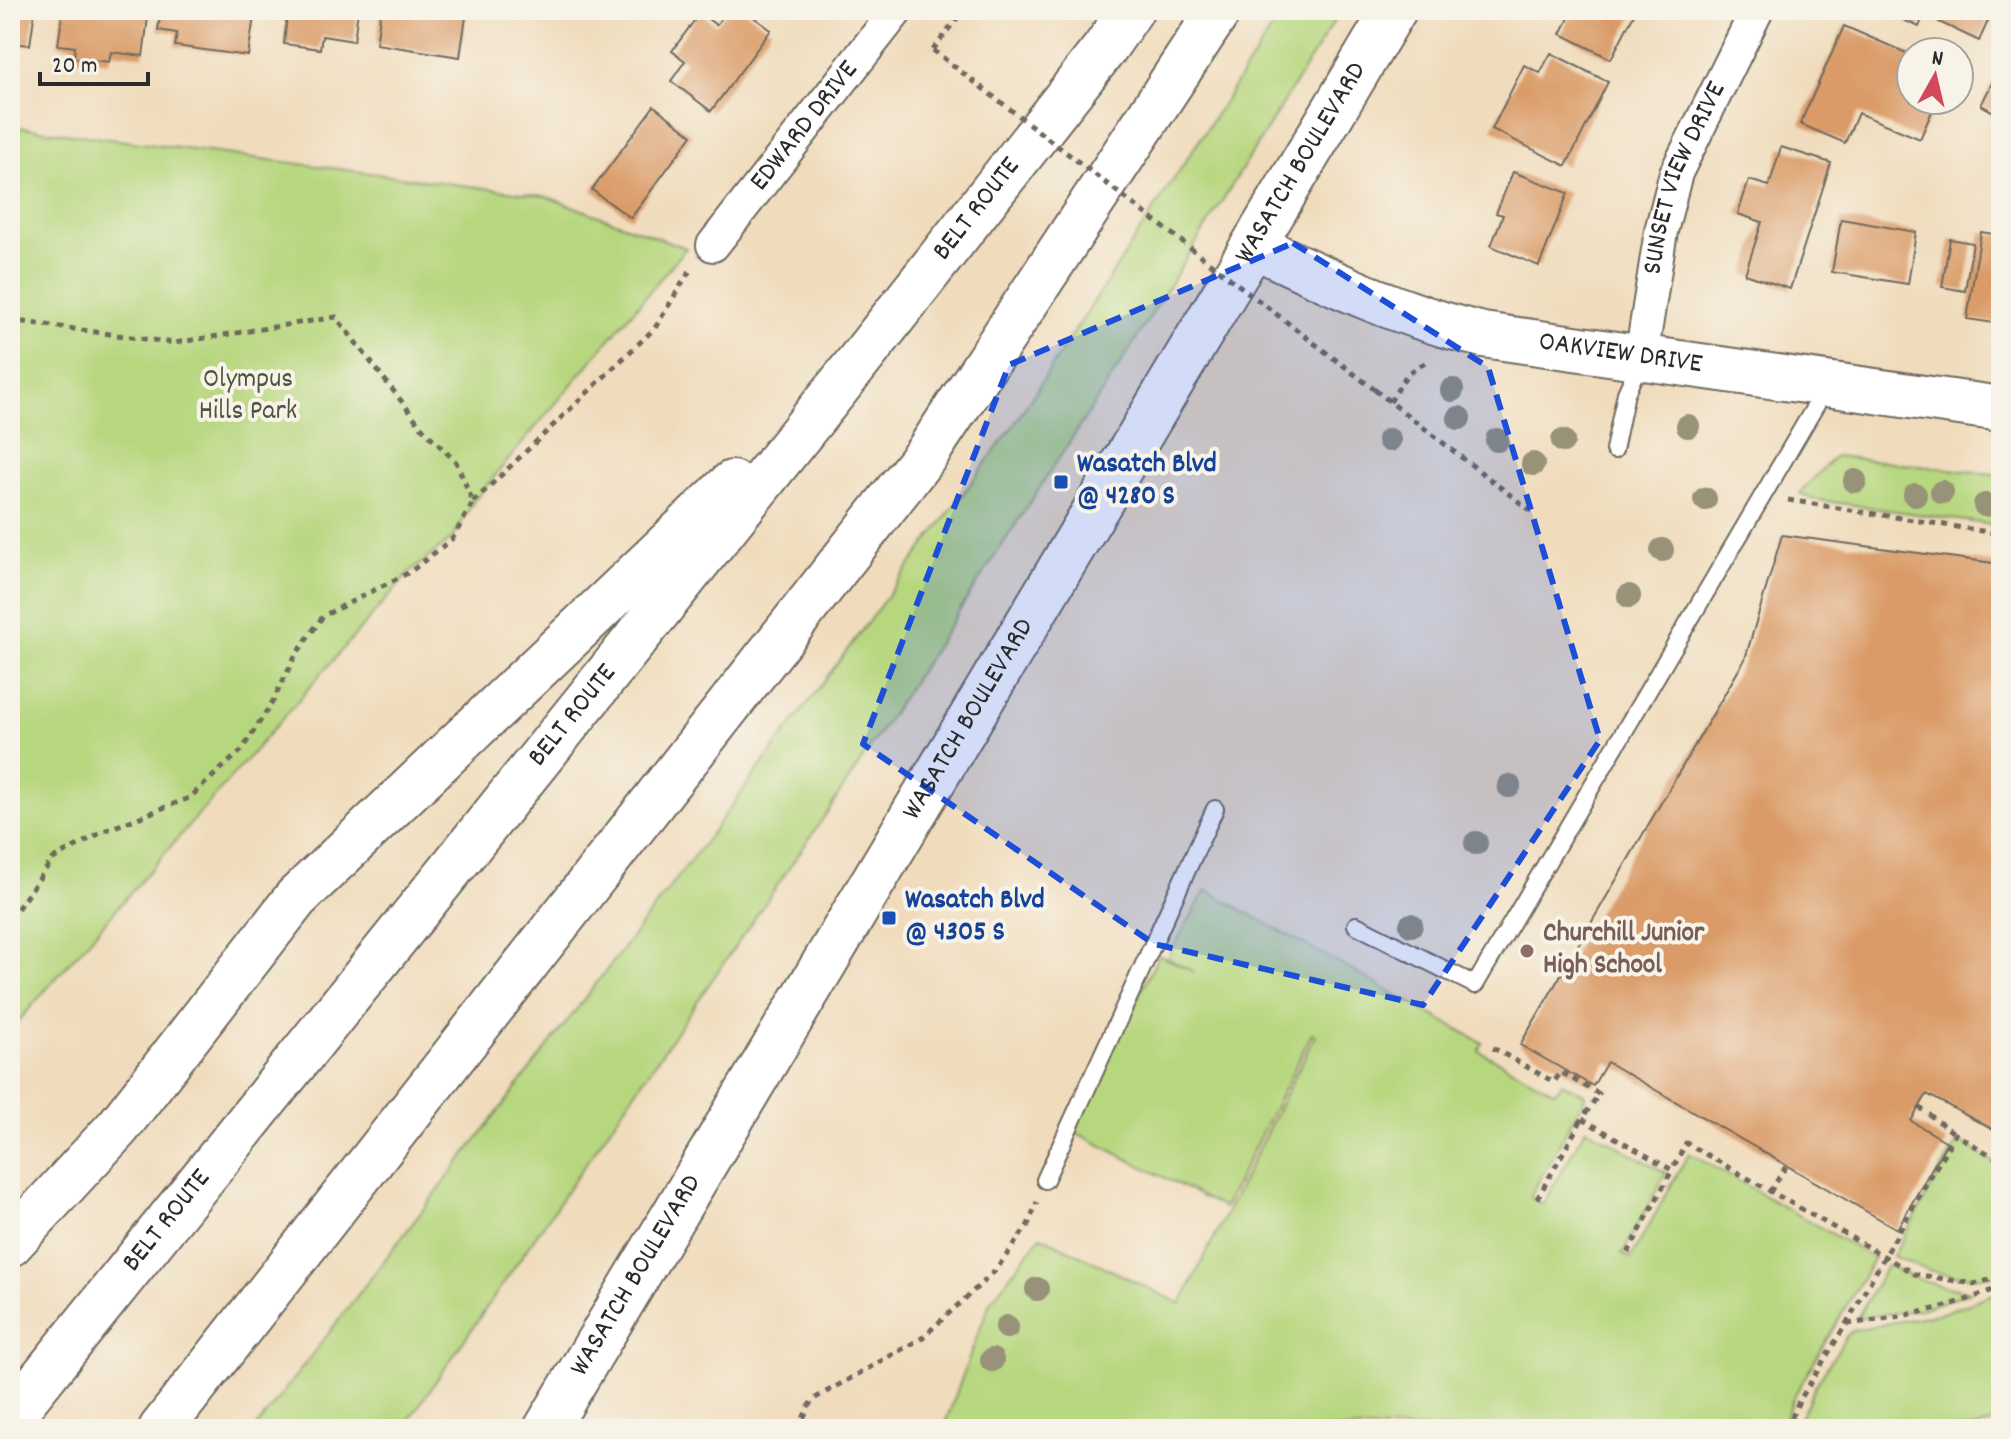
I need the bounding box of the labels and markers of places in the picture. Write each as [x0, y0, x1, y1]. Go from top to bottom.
place label: Wasatch Blvd @ 4280 S [1077, 446, 1217, 518]
marker: Wasatch Blvd @ 4280 S [1052, 473, 1070, 491]
place label: Wasatch Blvd @ 4305 S [905, 882, 1045, 954]
marker: Wasatch Blvd @ 4305 S [880, 909, 898, 927]
place label: Churchill Junior High School [1543, 915, 1705, 987]
marker: Churchill Junior High School [1518, 942, 1536, 960]

